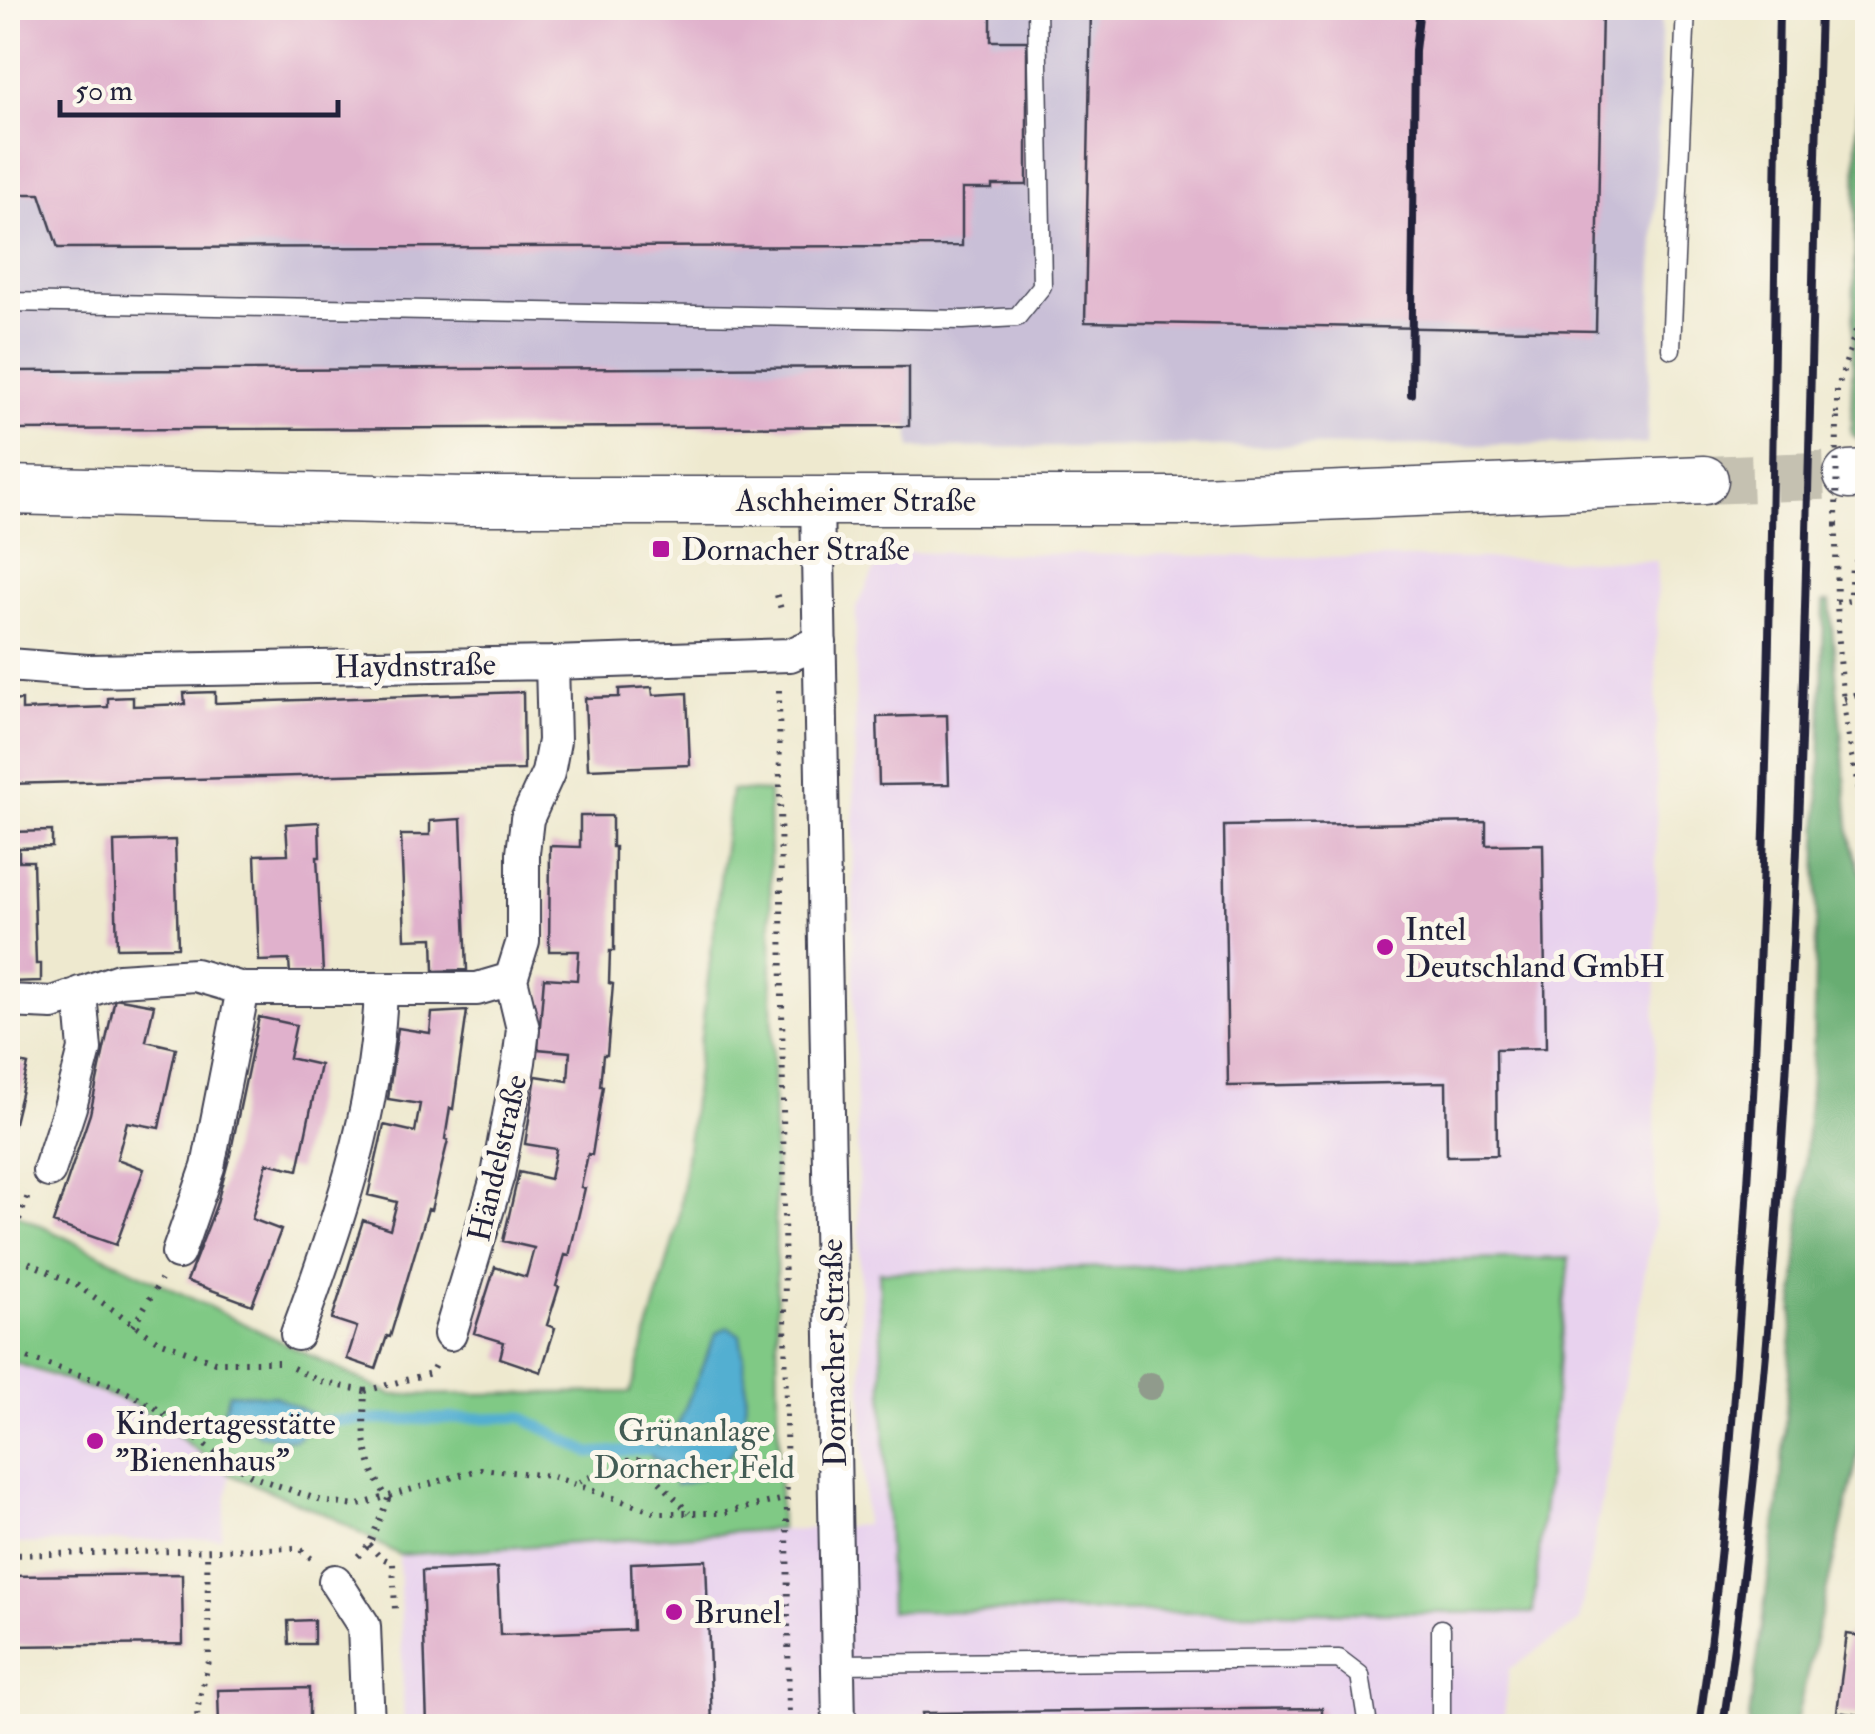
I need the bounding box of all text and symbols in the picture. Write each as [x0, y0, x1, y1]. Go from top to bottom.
scale bar [60, 55, 338, 117]
text: 50 m [75, 72, 133, 109]
street label: Aschheimer Straße [735, 481, 976, 521]
place label: Dornacher Straße [681, 530, 910, 570]
marker: Dornacher Straße [650, 538, 672, 560]
street label: Haydnstraße [334, 645, 496, 687]
place label: Intel Deutschland GmbH [1405, 910, 1665, 987]
marker: Intel Deutschland GmbH [1374, 936, 1396, 958]
street label: Händelstraße [459, 1071, 537, 1246]
street label: Dornacher Straße [812, 1238, 856, 1468]
place label: Kindertagesstätte "Bienenhaus" [115, 1404, 336, 1481]
park label: Grünanlage Dornacher Feld [593, 1411, 795, 1488]
marker: Kindertagesstätte "Bienenhaus" [84, 1430, 106, 1452]
place label: Brunel [694, 1593, 781, 1633]
marker: Brunel [663, 1601, 685, 1623]

